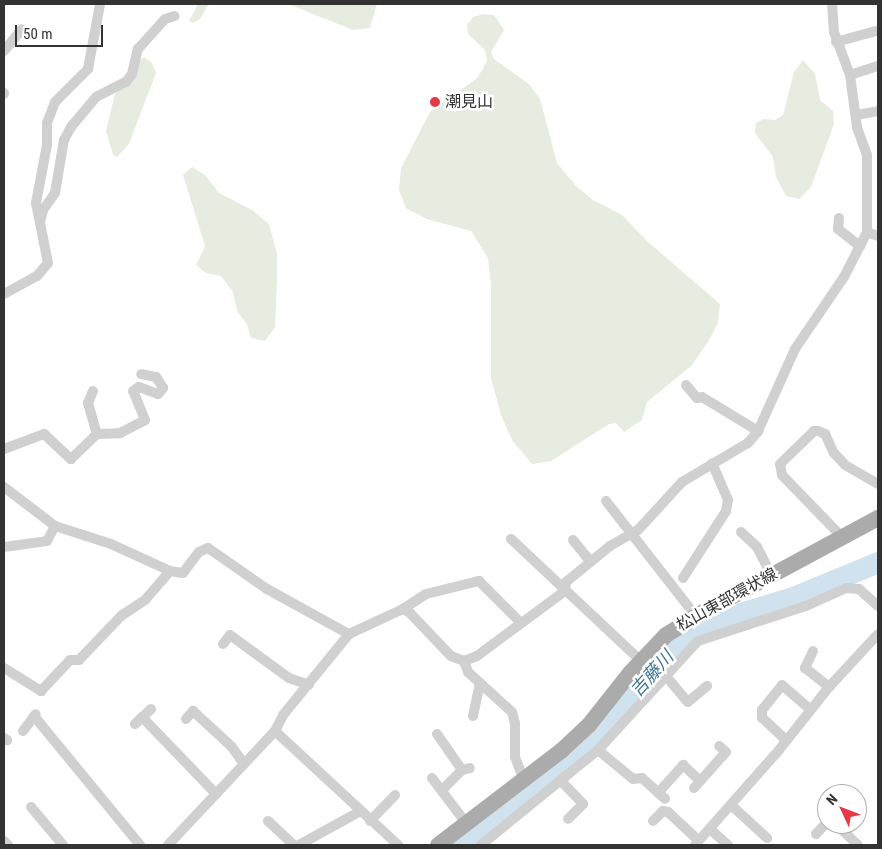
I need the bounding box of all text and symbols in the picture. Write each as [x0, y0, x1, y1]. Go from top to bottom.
scale bar [18, 15, 105, 47]
text: 50 m [23, 25, 53, 43]
place label: 潮見山 [445, 92, 493, 112]
marker: 潮見山 [429, 96, 441, 108]
street label: 松山東部環状線 [673, 564, 781, 636]
water label: 吉藤川 [626, 647, 678, 701]
north arrow [817, 784, 867, 834]
text: N [823, 791, 841, 808]

